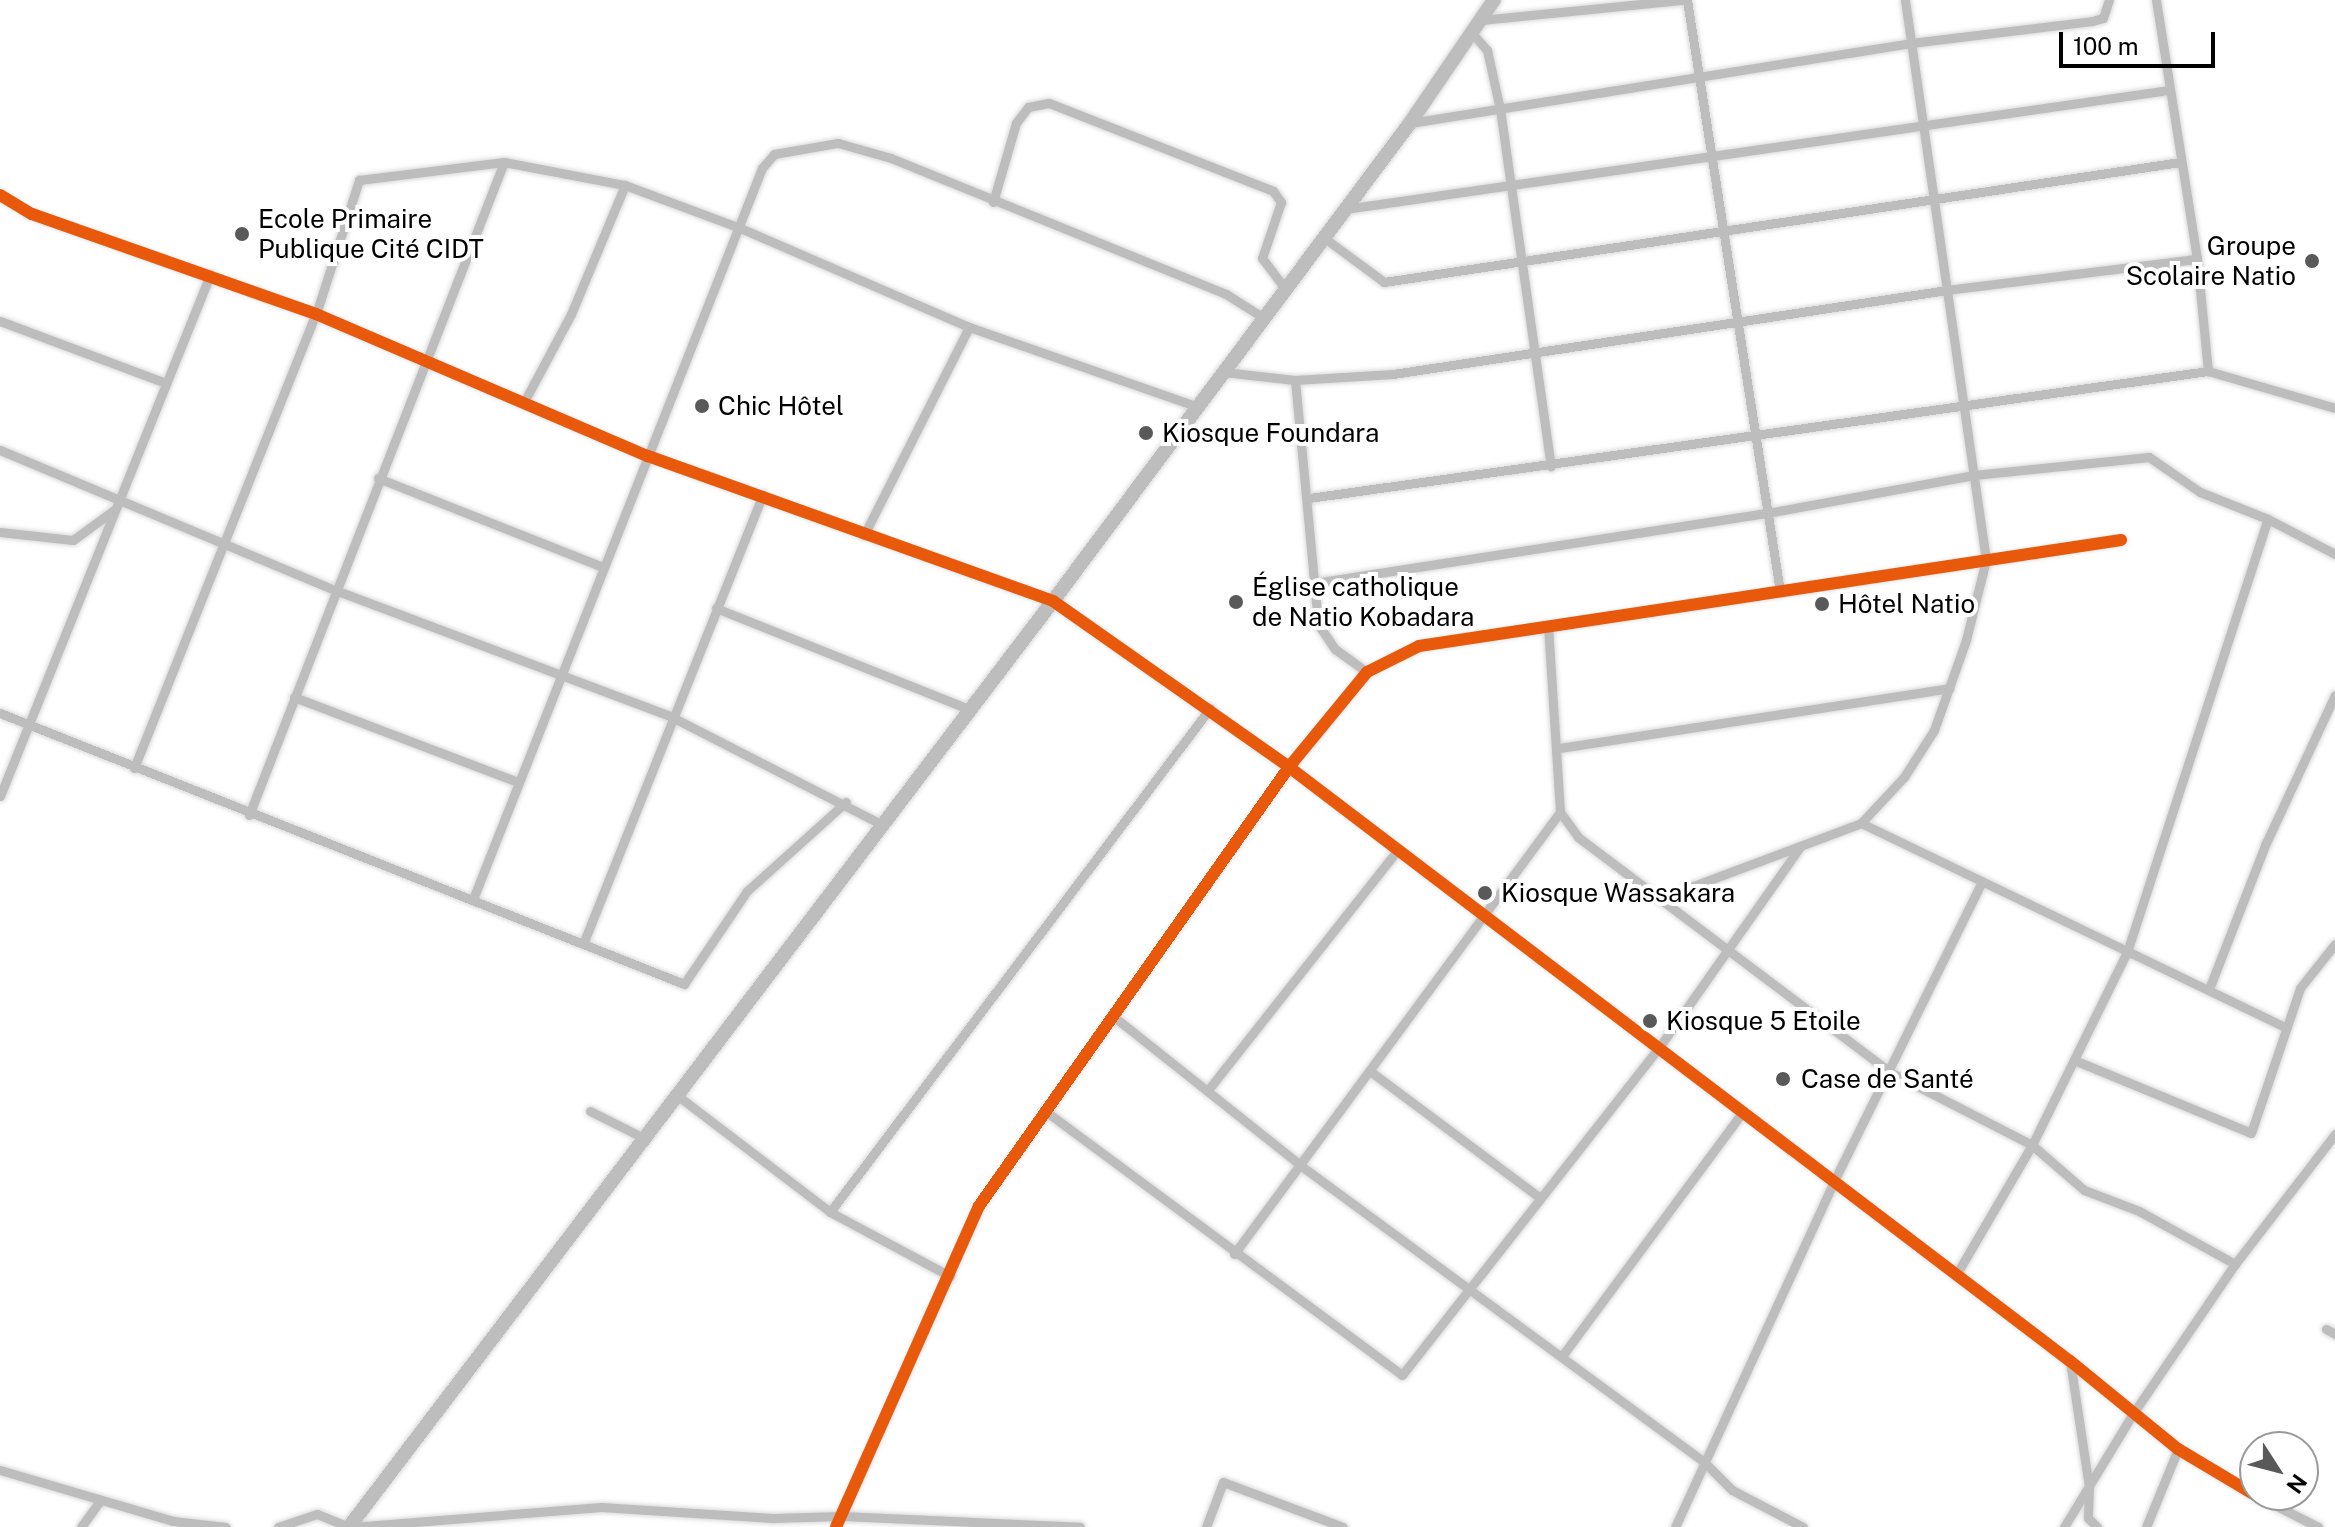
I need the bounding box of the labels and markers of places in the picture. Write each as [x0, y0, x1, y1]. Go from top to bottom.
place label: Ecole Primaire Publique Cité CIDT [258, 203, 484, 264]
marker: Ecole Primaire Publique Cité CIDT [233, 225, 251, 243]
place label: Groupe Scolaire Natio [2126, 230, 2296, 292]
marker: Groupe Scolaire Natio [2303, 252, 2321, 270]
place label: Chic Hôtel [718, 390, 844, 422]
marker: Chic Hôtel [693, 397, 711, 415]
place label: Kiosque Foundara [1162, 417, 1379, 449]
marker: Kiosque Foundara [1137, 424, 1155, 442]
place label: Église catholique de Natio Kobadara [1252, 571, 1475, 632]
place label: Hôtel Natio [1838, 588, 1975, 620]
marker: Église catholique de Natio Kobadara [1227, 593, 1245, 611]
marker: Hôtel Natio [1813, 595, 1831, 613]
place label: Kiosque Wassakara [1501, 877, 1736, 909]
marker: Kiosque Wassakara [1476, 884, 1494, 902]
place label: Kiosque 5 Etoile [1666, 1005, 1861, 1037]
marker: Kiosque 5 Etoile [1641, 1012, 1659, 1030]
place label: Case de Santé [1801, 1063, 1974, 1095]
marker: Case de Santé [1772, 1068, 1794, 1090]

